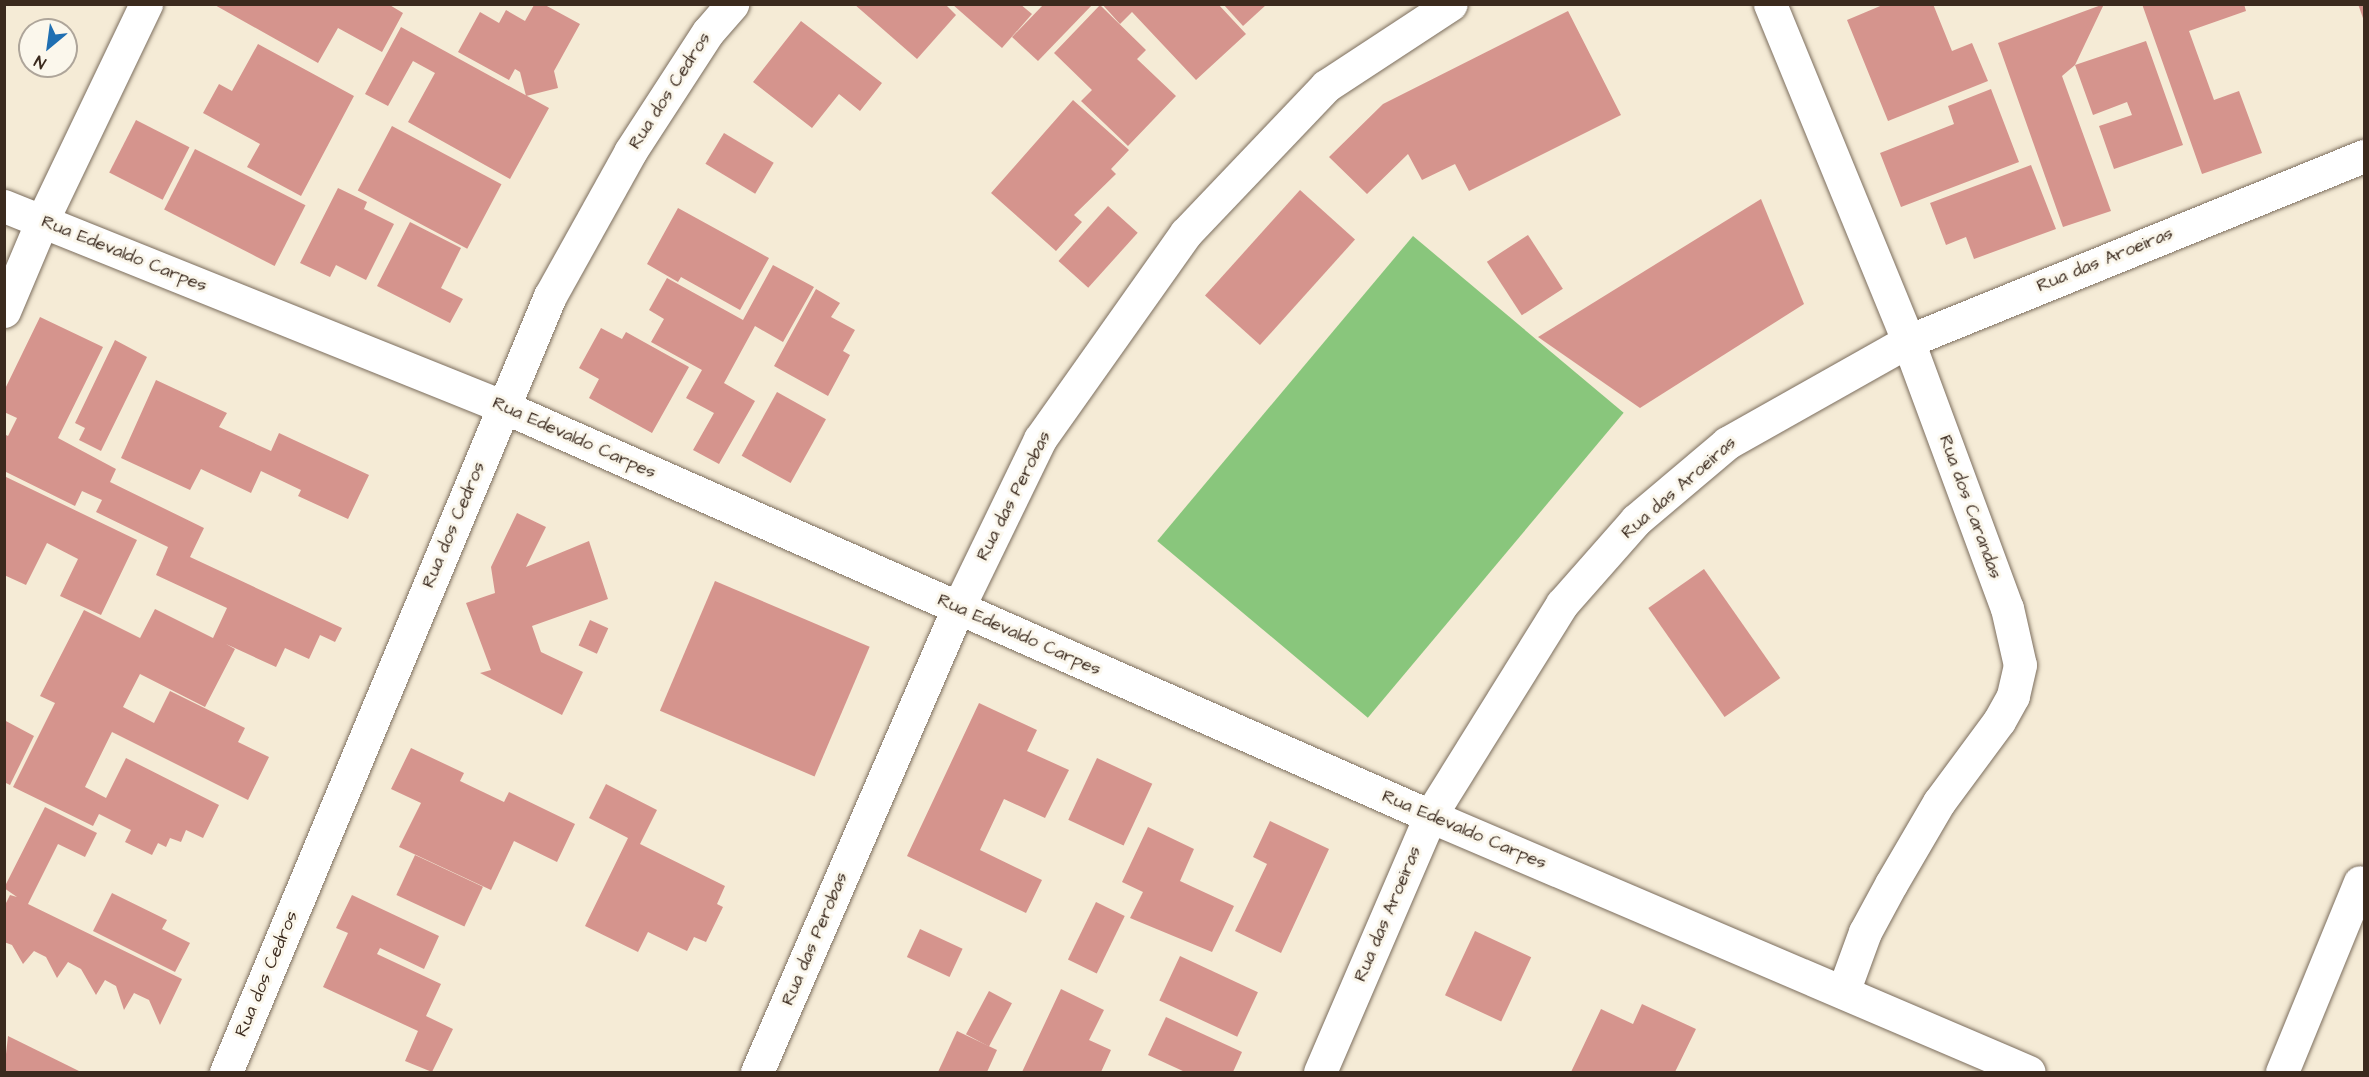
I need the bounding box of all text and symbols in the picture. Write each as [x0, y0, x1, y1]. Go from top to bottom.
north arrow [18, 18, 78, 78]
street label: Rua dos Cedros [624, 29, 716, 153]
text: N [31, 50, 50, 74]
street label: Rua Edevaldo Carpes [38, 211, 210, 297]
street label: Rua das Aroeiras [2034, 223, 2176, 297]
street label: Rua Edevaldo Carpes [489, 392, 659, 484]
street label: Rua das Perobas [972, 428, 1056, 564]
street label: Rua das Aroeiras [1617, 432, 1741, 544]
street label: Rua dos Carandas [1934, 432, 2006, 582]
street label: Rua dos Cedros [418, 459, 490, 591]
street label: Rua Edevaldo Carpes [934, 589, 1104, 681]
street label: Rua Edevaldo Carpes [1379, 786, 1549, 874]
street label: Rua das Aroeiras [1350, 843, 1426, 985]
street label: Rua das Perobas [777, 869, 853, 1009]
street label: Rua dos Cedros [231, 908, 303, 1040]

